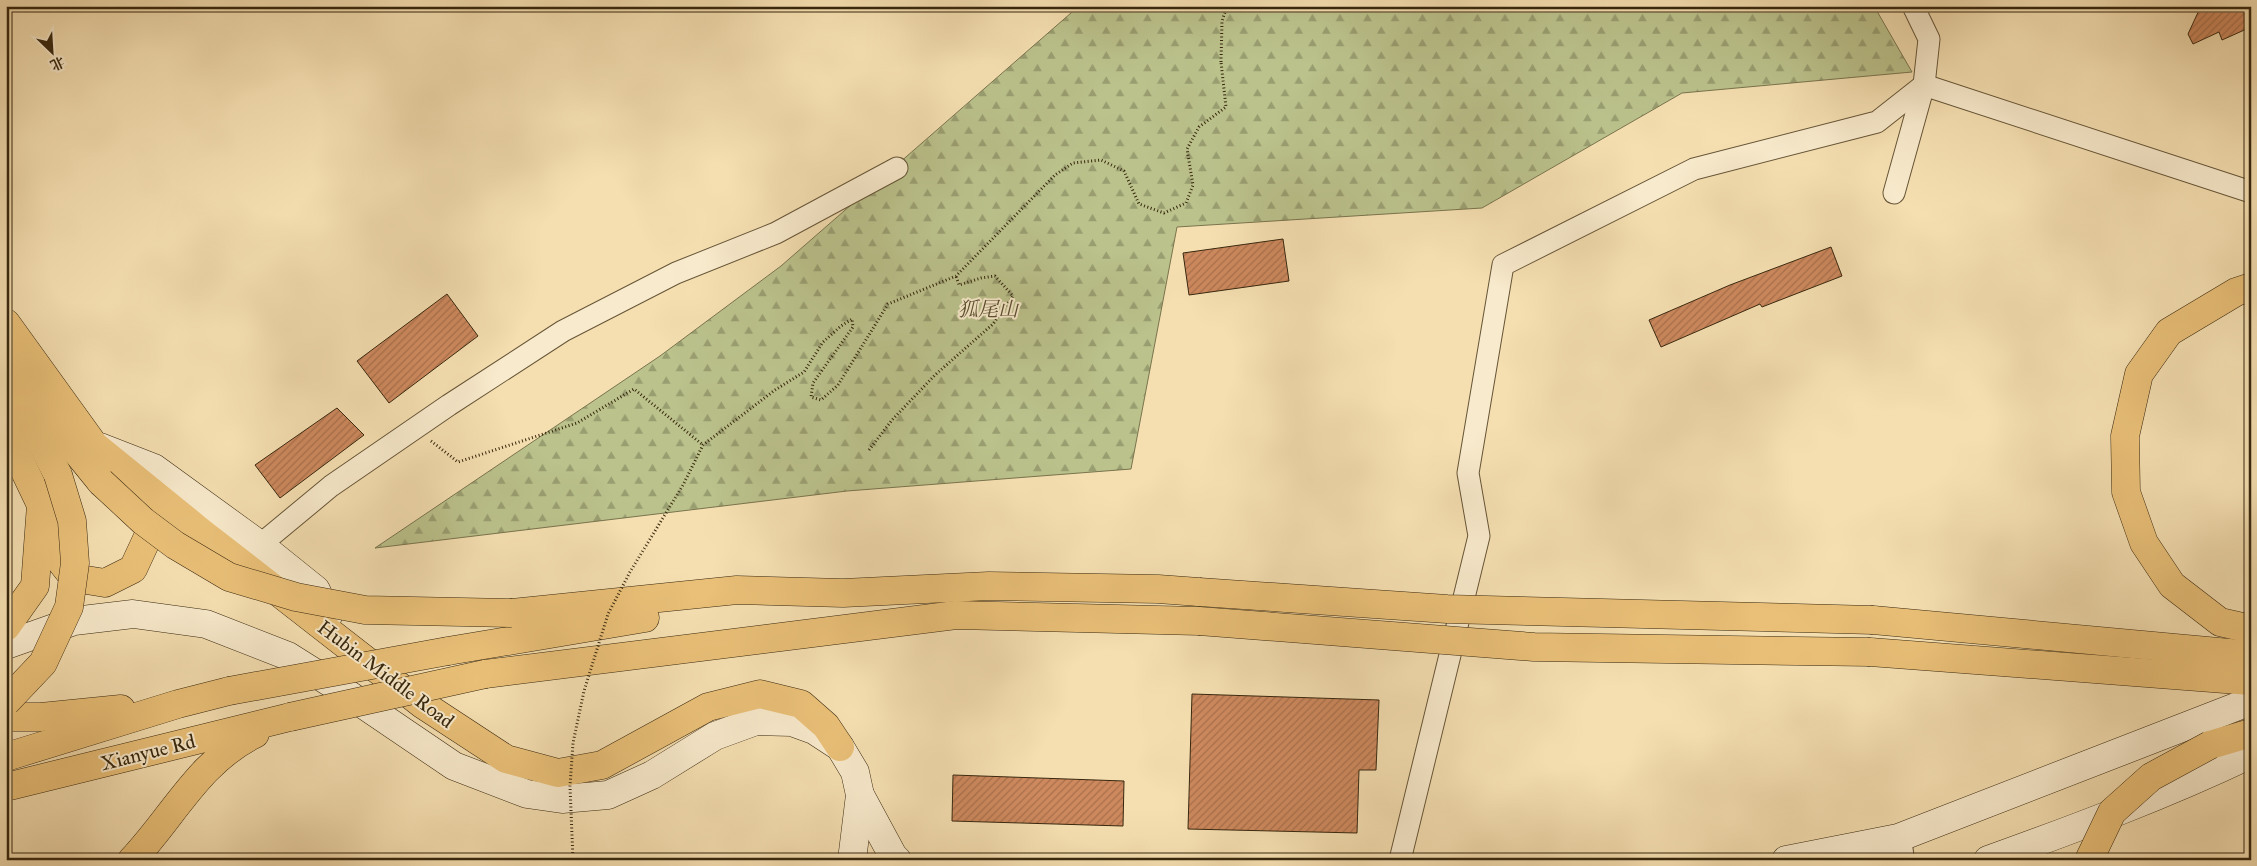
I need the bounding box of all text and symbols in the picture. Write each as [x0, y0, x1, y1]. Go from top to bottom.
north arrow [28, 28, 78, 78]
text: 北 [47, 53, 67, 74]
park label: 狐尾山 [958, 297, 1020, 321]
street label: Hubin Middle Road [313, 615, 459, 733]
street label: Xianyue Rd [98, 729, 198, 775]

